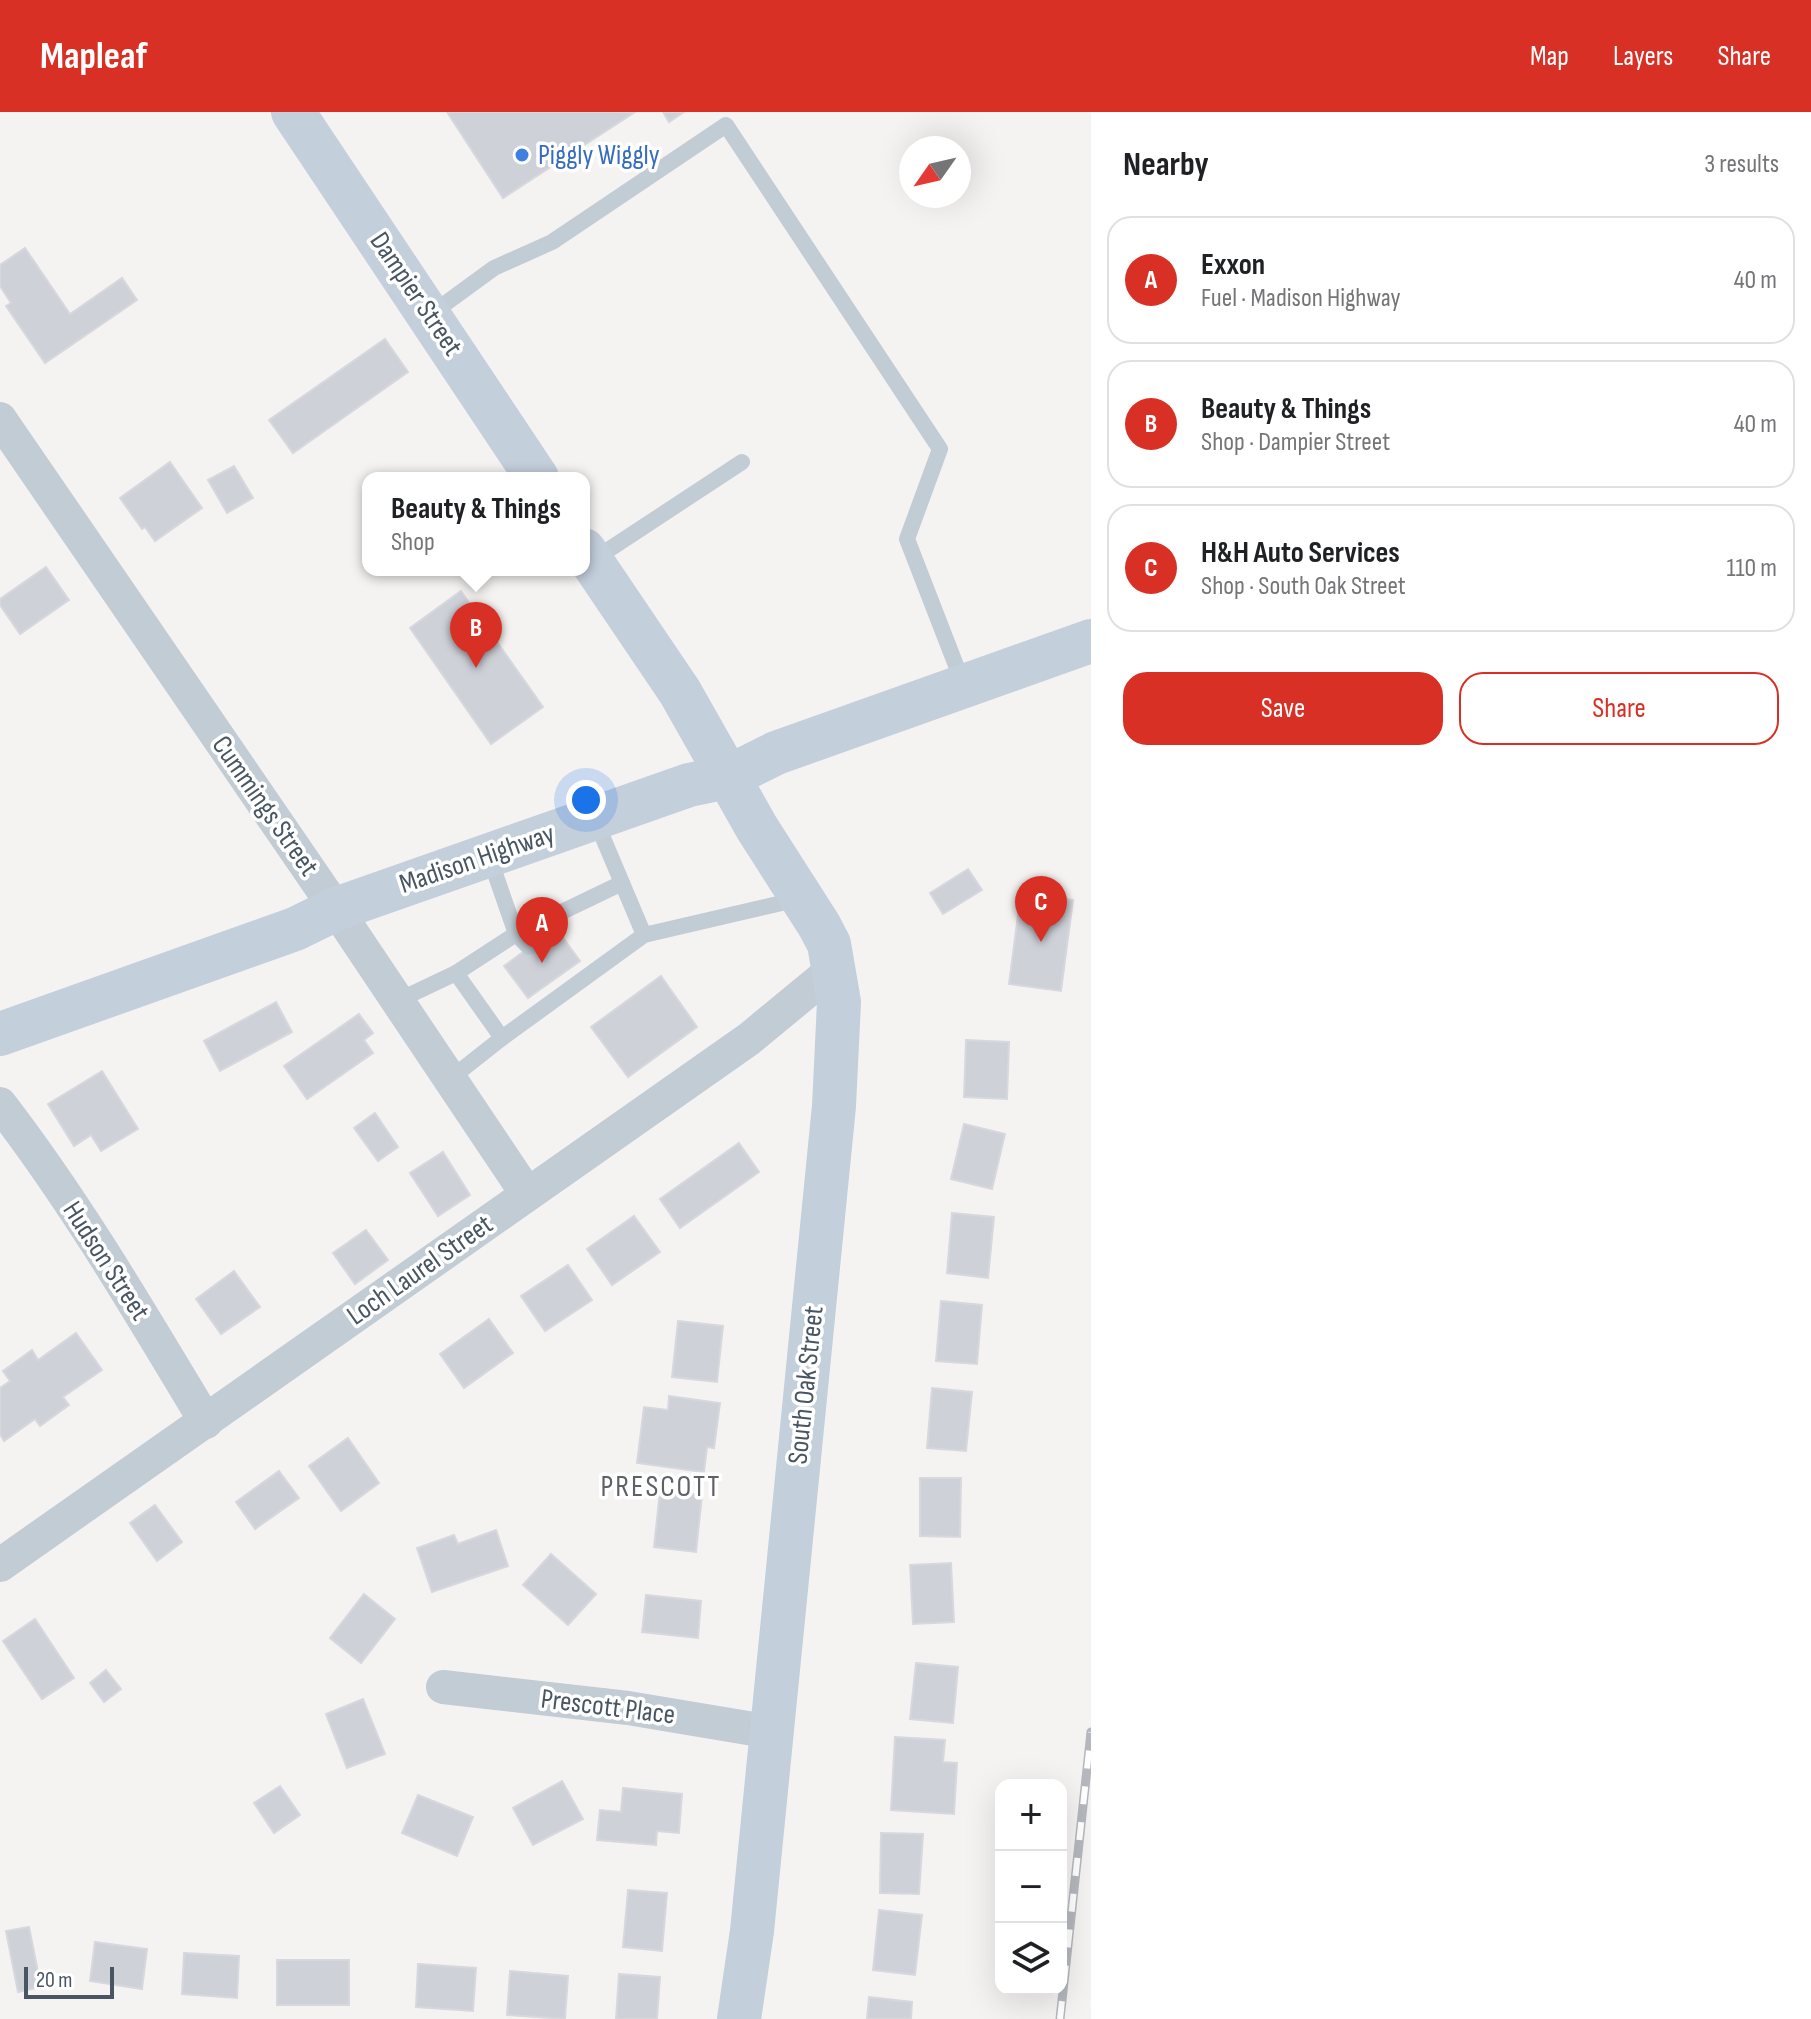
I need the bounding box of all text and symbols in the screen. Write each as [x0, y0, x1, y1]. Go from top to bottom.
text: Mapleaf [40, 34, 147, 79]
text: Map [1530, 40, 1569, 73]
text: Layers [1613, 40, 1673, 73]
text: Share [1717, 40, 1771, 73]
north arrow [899, 136, 971, 208]
place label: Piggly Wiggly [538, 139, 660, 172]
text: Nearby [1123, 144, 1209, 185]
marker: Piggly Wiggly [513, 146, 531, 164]
text: 3 results [1704, 149, 1779, 180]
street label: Dampier Street [363, 226, 469, 362]
text: Exxon [1201, 247, 1265, 283]
text: A [1145, 265, 1157, 296]
text: 40 m [1734, 265, 1777, 296]
text: Fuel · Madison Highway [1201, 283, 1401, 314]
text: Beauty & Things [1201, 391, 1371, 427]
text: B [1145, 409, 1157, 440]
text: 40 m [1734, 409, 1777, 440]
text: Shop · Dampier Street [1201, 427, 1390, 458]
popup [362, 472, 590, 576]
text: Beauty & Things [391, 491, 561, 527]
text: Shop [391, 527, 435, 558]
text: H&H Auto Services [1201, 535, 1400, 571]
text: C [1144, 553, 1158, 584]
text: 110 m [1726, 553, 1777, 584]
text: Shop · South Oak Street [1201, 571, 1406, 602]
pin: B [450, 602, 502, 668]
button: Save [1123, 672, 1443, 745]
button: Share [1459, 672, 1779, 745]
street label: Cummings Street [205, 730, 325, 882]
your location [566, 780, 606, 820]
street label: Madison Highway [395, 817, 559, 901]
pin: C [1015, 876, 1067, 942]
pin: A [516, 897, 568, 963]
street label: Hudson Street [55, 1195, 157, 1327]
street label: Loch Laurel Street [341, 1208, 499, 1332]
street label: South Oak Street [781, 1304, 831, 1466]
district label: PRESCOTT [601, 1469, 721, 1505]
street label: Prescott Place [539, 1682, 677, 1732]
map controls [995, 1779, 1067, 1995]
button: + [995, 1779, 1067, 1851]
button: − [995, 1851, 1067, 1923]
button: layers [995, 1923, 1067, 1995]
scale bar [24, 1963, 114, 1999]
text: 20 m [36, 1967, 73, 1994]

